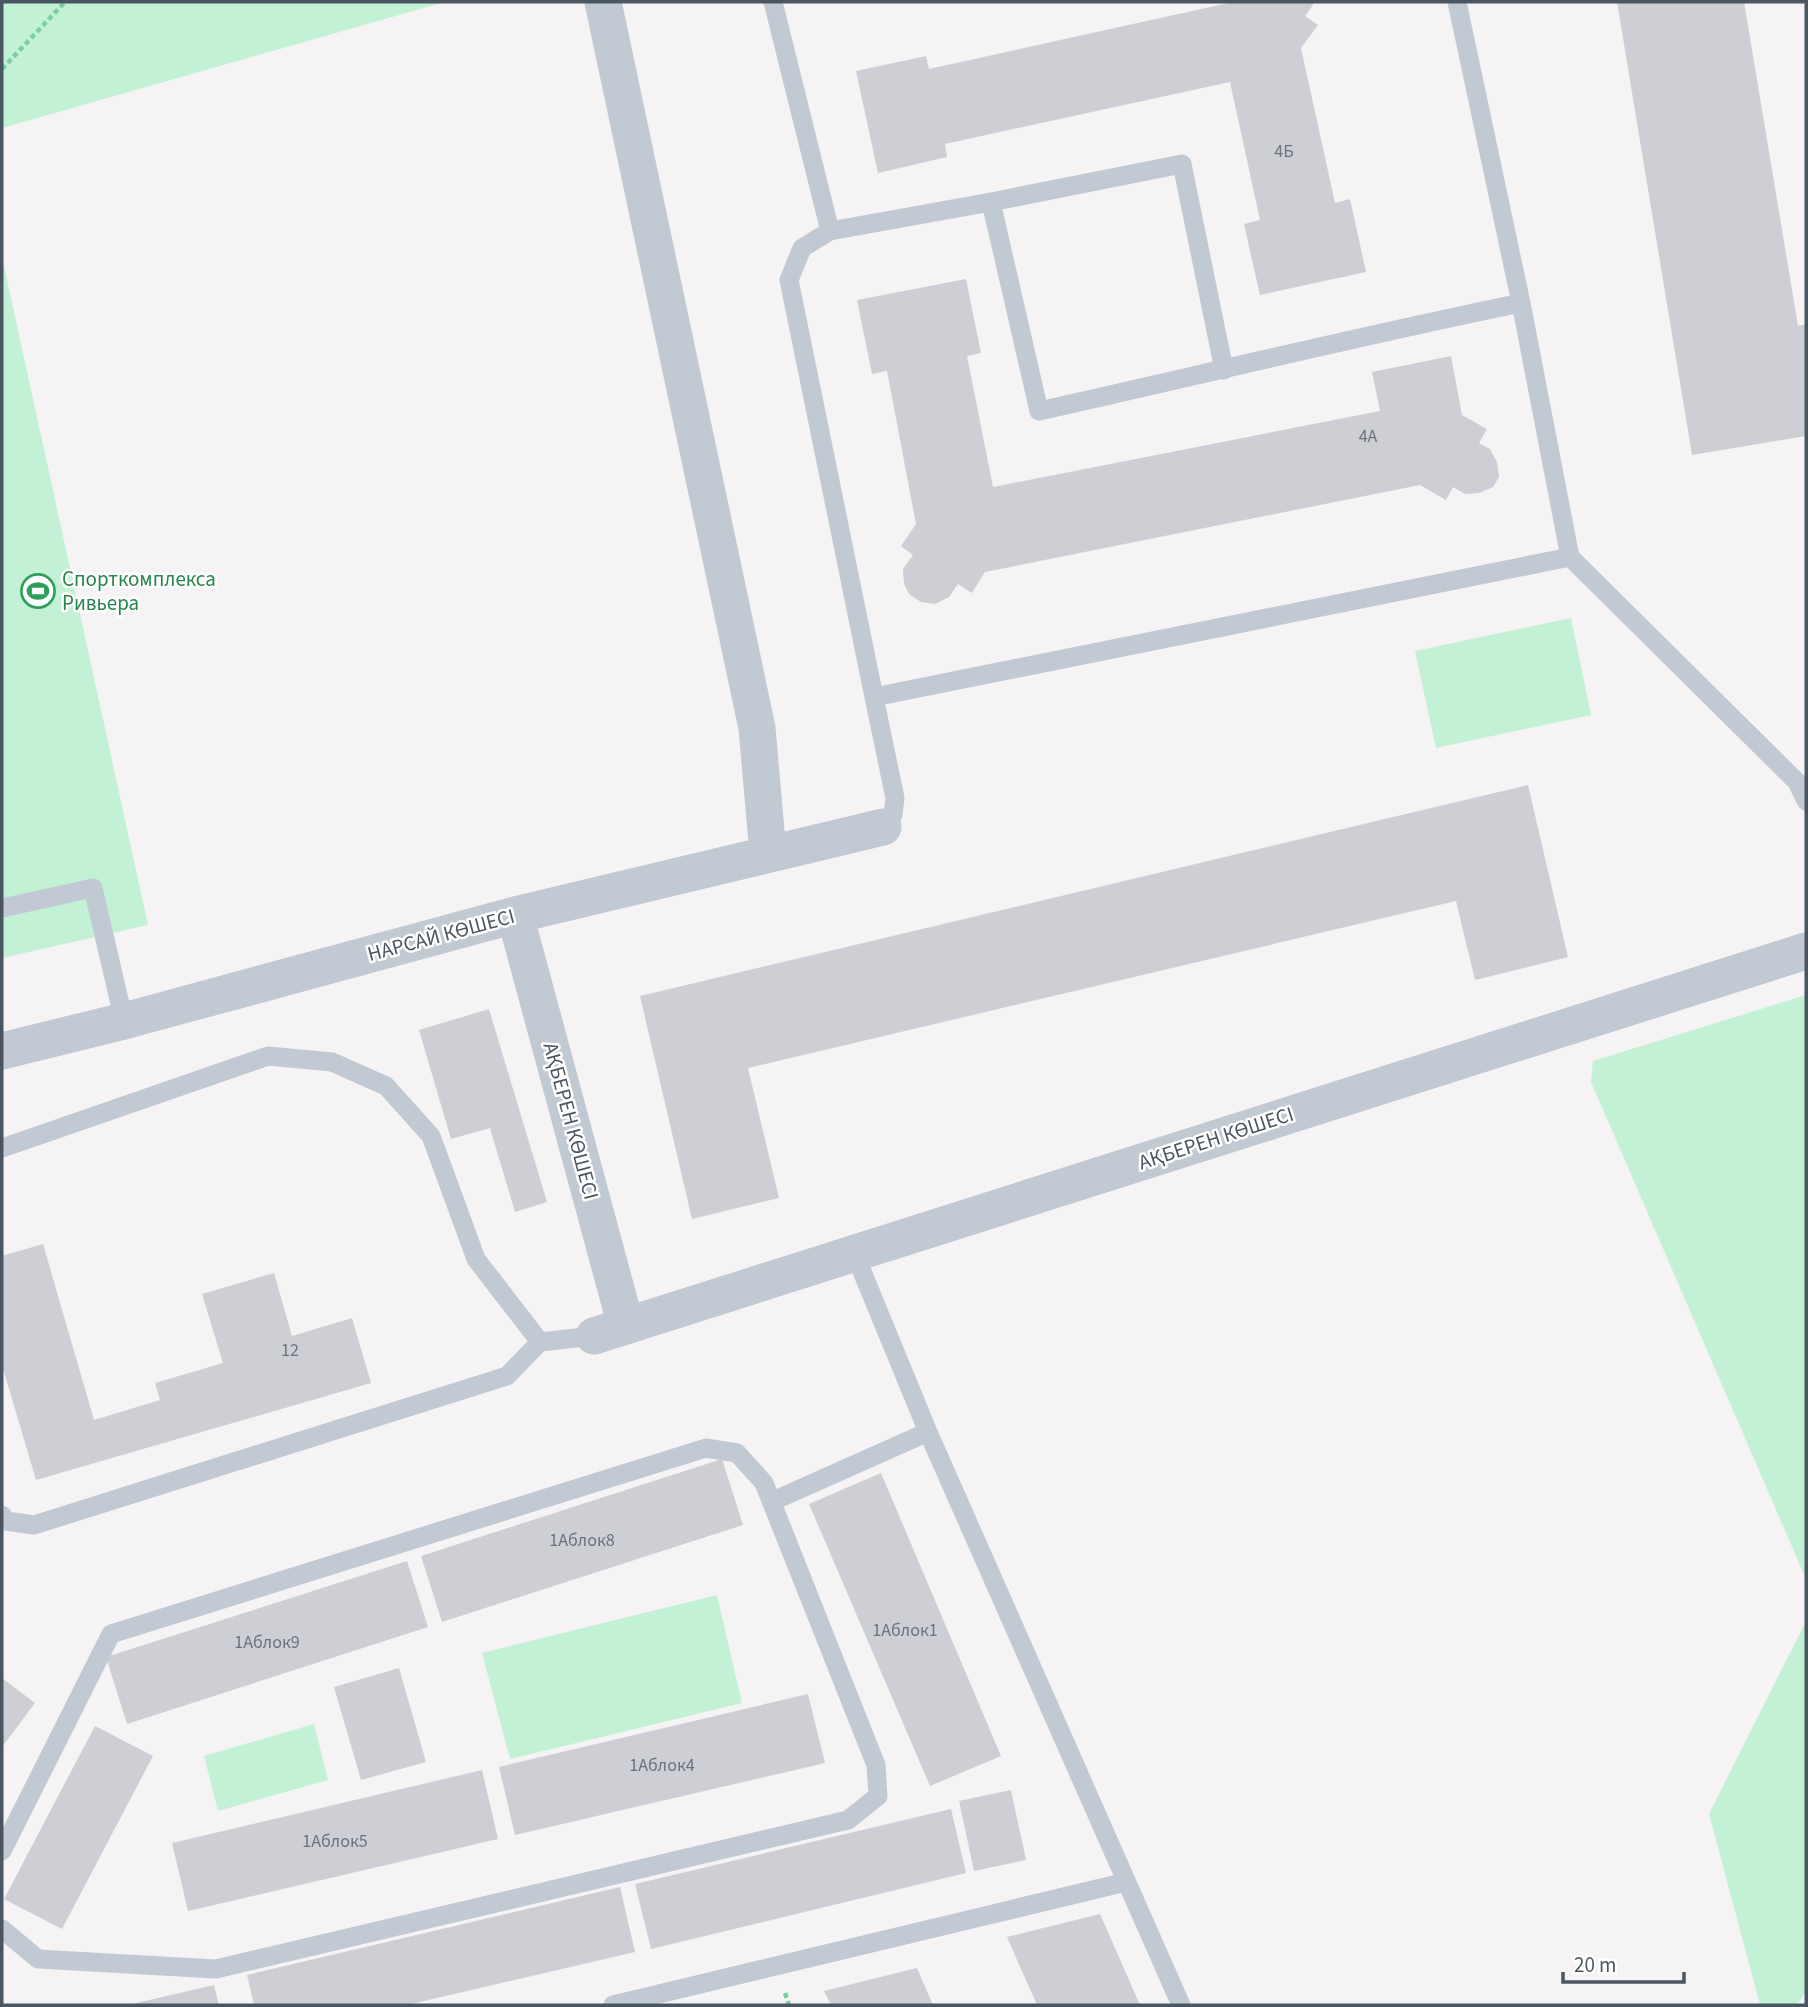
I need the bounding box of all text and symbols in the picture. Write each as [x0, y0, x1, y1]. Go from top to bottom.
house number: 4Б [1274, 139, 1294, 164]
house number: 4А [1359, 424, 1378, 449]
place label: Спорткомплекса Ривьера [62, 564, 216, 618]
sports icon: Спорткомплекса Ривьера [19, 572, 57, 610]
street label: НАРСАЙ КӨШЕСІ [364, 901, 518, 969]
street label: АҚБЕРЕН КӨШЕСІ [536, 1039, 606, 1203]
street label: АҚБЕРЕН КӨШЕСІ [1135, 1099, 1297, 1177]
house number: 12 [281, 1338, 299, 1363]
house number: 1Аблок8 [549, 1528, 615, 1553]
house number: 1Аблок1 [872, 1618, 938, 1643]
house number: 1Аблок9 [234, 1630, 300, 1655]
house number: 1Аблок4 [629, 1753, 695, 1778]
house number: 1Аблок5 [302, 1829, 368, 1854]
scale bar [1563, 1940, 1684, 1984]
text: 20 m [1574, 1950, 1616, 1980]

